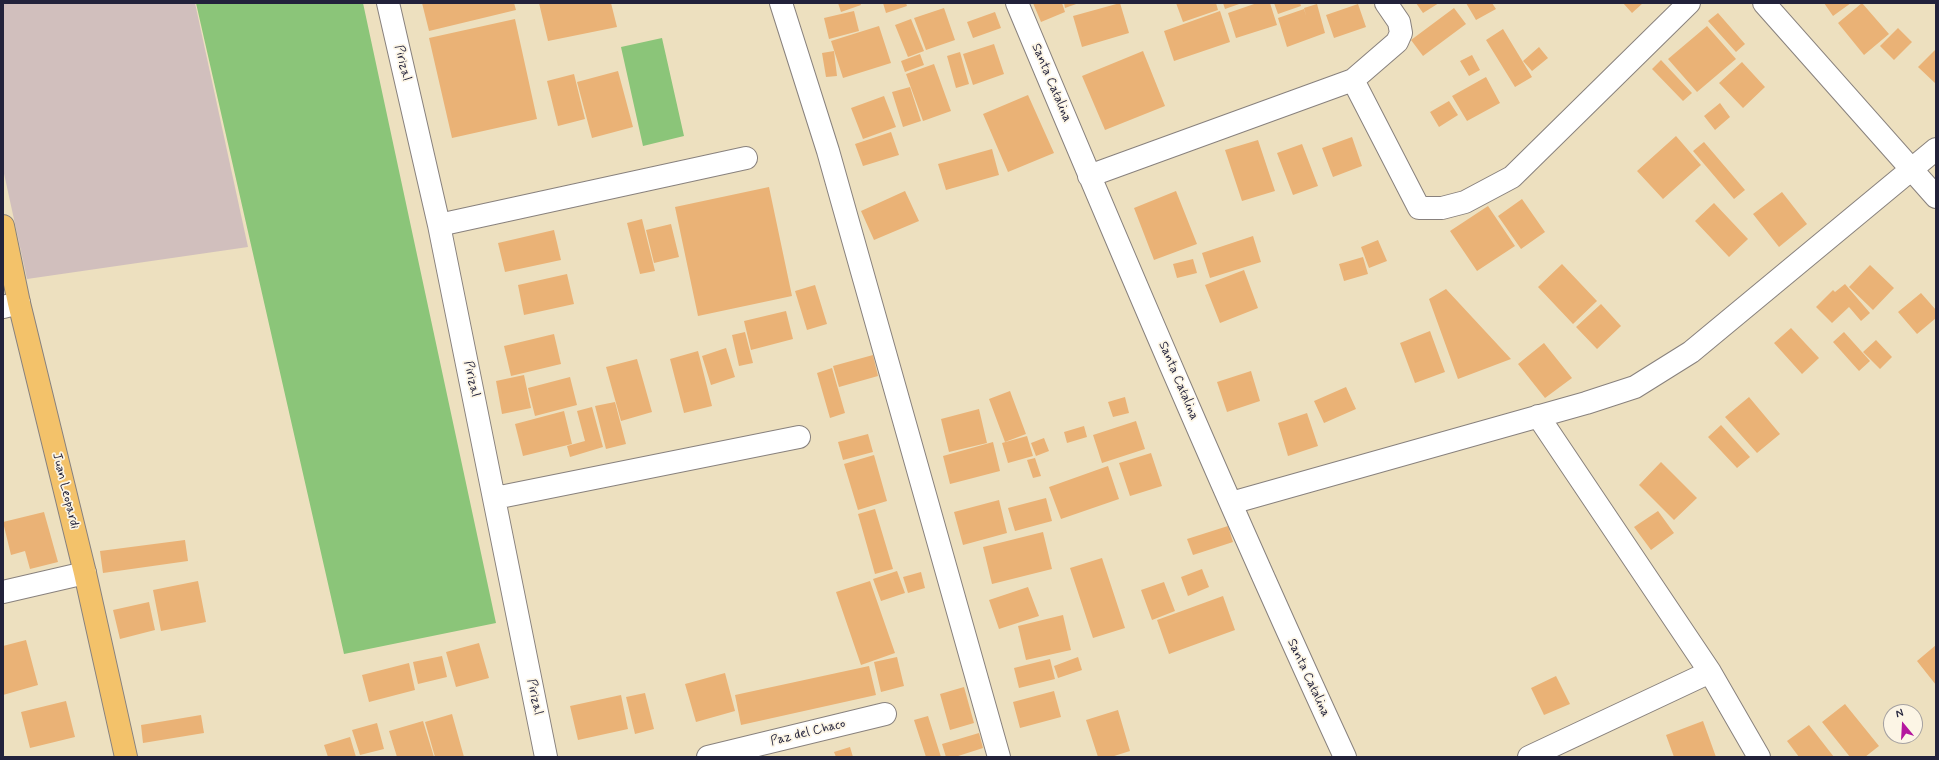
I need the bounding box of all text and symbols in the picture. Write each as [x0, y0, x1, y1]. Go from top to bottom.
street label: Santa Catalina [1027, 41, 1075, 125]
street label: Pirizal [390, 44, 414, 82]
street label: Santa Catalina [1154, 339, 1202, 423]
street label: Pirizal [460, 360, 482, 398]
street label: Juan Leopardi [48, 451, 82, 531]
street label: Santa Catalina [1283, 637, 1333, 719]
street label: Pirizal [523, 678, 545, 716]
north arrow [1883, 704, 1923, 744]
text: N [1894, 706, 1905, 721]
street label: Paz del Chaco [769, 716, 847, 750]

